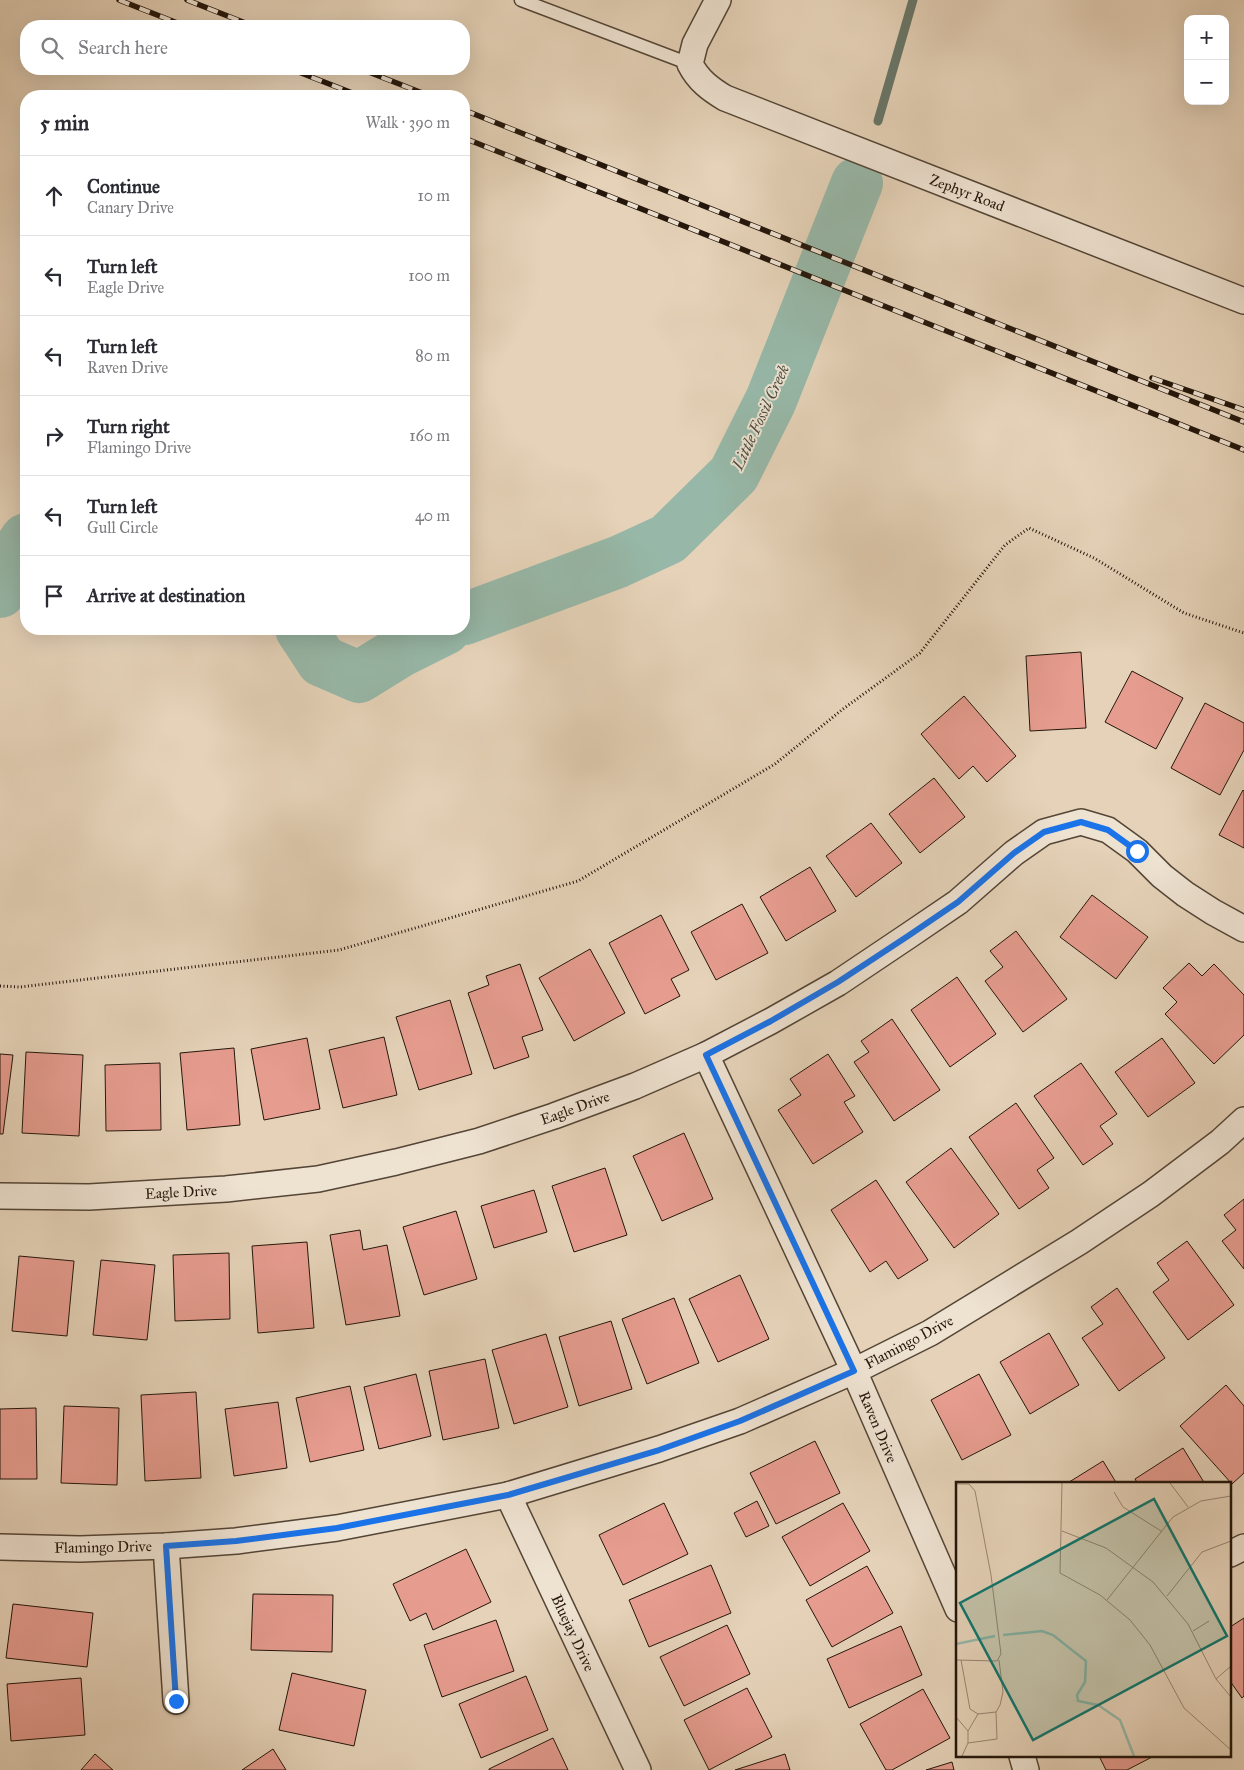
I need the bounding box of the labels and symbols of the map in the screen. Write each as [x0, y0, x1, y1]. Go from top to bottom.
street label: Zephyr Road [927, 170, 1008, 216]
water label: Little Fossil Creek [727, 362, 793, 474]
route start [1126, 840, 1149, 863]
street label: Eagle Drive [538, 1087, 612, 1129]
street label: Eagle Drive [144, 1181, 218, 1203]
street label: Flamingo Drive [862, 1311, 956, 1373]
street label: Raven Drive [855, 1388, 901, 1466]
inset map [956, 1482, 1232, 1758]
street label: Flamingo Drive [54, 1537, 152, 1557]
street label: Bluejay Drive [547, 1592, 599, 1674]
route end [165, 1690, 188, 1713]

